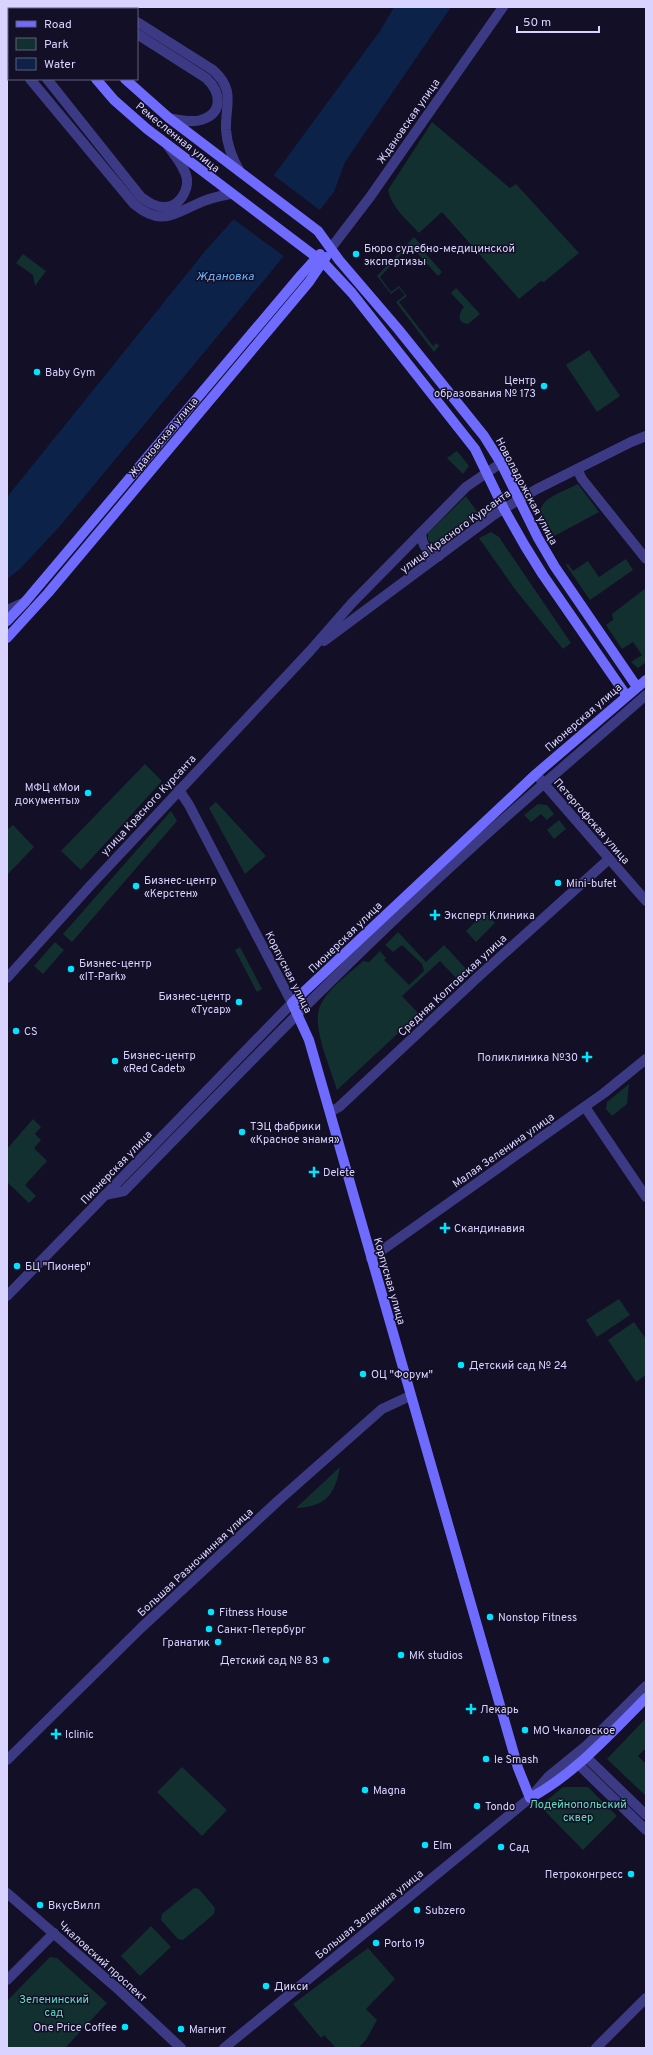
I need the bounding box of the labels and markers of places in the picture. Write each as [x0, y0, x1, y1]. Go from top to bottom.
place label: Бюро судебно-медицинской экспертизы [364, 242, 515, 269]
marker: Бюро судебно-медицинской экспертизы [351, 249, 361, 259]
place label: Baby Gym [45, 366, 95, 380]
marker: Baby Gym [32, 367, 42, 377]
place label: Центр образования № 173 [434, 374, 536, 401]
marker: Центр образования № 173 [539, 381, 549, 391]
place label: МФЦ «Мои документы» [15, 781, 80, 808]
marker: МФЦ «Мои документы» [83, 788, 93, 798]
place label: Бизнес-центр «Керстен» [144, 874, 217, 901]
place label: Mini-bufet [566, 877, 617, 891]
marker: Mini-bufet [553, 878, 563, 888]
marker: Бизнес-центр «Керстен» [131, 881, 141, 891]
marker: Эксперт Клиника [429, 909, 441, 921]
place label: Эксперт Клиника [444, 909, 535, 923]
place label: Бизнес-центр «IT-Park» [79, 957, 152, 984]
marker: Бизнес-центр «IT-Park» [66, 964, 76, 974]
place label: Бизнес-центр «Тусар» [158, 990, 231, 1017]
marker: Бизнес-центр «Тусар» [234, 997, 244, 1007]
place label: CS [24, 1025, 38, 1039]
marker: CS [11, 1026, 21, 1036]
place label: Бизнес-центр «Red Cadet» [123, 1049, 196, 1076]
place label: Поликлиника №30 [477, 1051, 578, 1065]
marker: Поликлиника №30 [581, 1051, 593, 1063]
marker: Бизнес-центр «Red Cadet» [110, 1056, 120, 1066]
place label: ТЭЦ фабрики «Красное знамя» [250, 1120, 340, 1147]
marker: ТЭЦ фабрики «Красное знамя» [237, 1127, 247, 1137]
marker: Delete [308, 1166, 320, 1178]
place label: Delete [323, 1166, 355, 1180]
marker: Скандинавия [439, 1222, 451, 1234]
place label: Скандинавия [454, 1222, 525, 1236]
place label: БЦ "Пионер" [25, 1260, 91, 1274]
marker: БЦ "Пионер" [12, 1261, 22, 1271]
place label: Детский сад № 24 [469, 1359, 567, 1373]
marker: Детский сад № 24 [456, 1360, 466, 1370]
place label: ОЦ "Форум" [371, 1368, 433, 1382]
marker: ОЦ "Форум" [358, 1369, 368, 1379]
place label: Fitness House [219, 1606, 288, 1620]
marker: Fitness House [206, 1607, 216, 1617]
place label: Nonstop Fitness [498, 1611, 577, 1625]
marker: Nonstop Fitness [485, 1612, 495, 1622]
place label: Санкт-Петербург [217, 1623, 306, 1637]
marker: Санкт-Петербург [204, 1624, 214, 1634]
place label: Гранатик [162, 1636, 210, 1650]
marker: Гранатик [213, 1637, 223, 1647]
place label: MK studios [409, 1649, 463, 1663]
marker: MK studios [396, 1650, 406, 1660]
place label: Детский сад № 83 [220, 1654, 318, 1668]
marker: Детский сад № 83 [321, 1655, 331, 1665]
marker: Лекарь [465, 1703, 477, 1715]
place label: Лекарь [480, 1703, 519, 1717]
place label: МО Чкаловское [533, 1724, 615, 1738]
marker: МО Чкаловское [520, 1725, 530, 1735]
marker: Iclinic [50, 1728, 62, 1740]
place label: Iclinic [65, 1728, 94, 1742]
place label: le Smash [494, 1753, 539, 1767]
marker: le Smash [481, 1754, 491, 1764]
place label: Magna [373, 1784, 406, 1798]
marker: Magna [360, 1785, 370, 1795]
place label: Tondo [485, 1800, 515, 1814]
marker: Tondo [472, 1801, 482, 1811]
place label: Elm [433, 1839, 452, 1853]
marker: Elm [420, 1840, 430, 1850]
place label: Сад [509, 1841, 529, 1855]
marker: Сад [496, 1842, 506, 1852]
place label: Петроконгресс [545, 1868, 623, 1882]
marker: Петроконгресс [626, 1869, 636, 1879]
place label: ВкусВилл [48, 1899, 100, 1913]
marker: ВкусВилл [35, 1900, 45, 1910]
place label: Subzero [425, 1904, 465, 1918]
marker: Subzero [412, 1905, 422, 1915]
place label: Porto 19 [384, 1937, 425, 1951]
marker: Porto 19 [371, 1938, 381, 1948]
place label: Дикси [274, 1980, 308, 1994]
marker: Дикси [261, 1981, 271, 1991]
place label: One Price Coffee [33, 2021, 117, 2035]
marker: One Price Coffee [120, 2022, 130, 2032]
place label: Магнит [189, 2023, 226, 2037]
marker: Магнит [176, 2024, 186, 2034]

